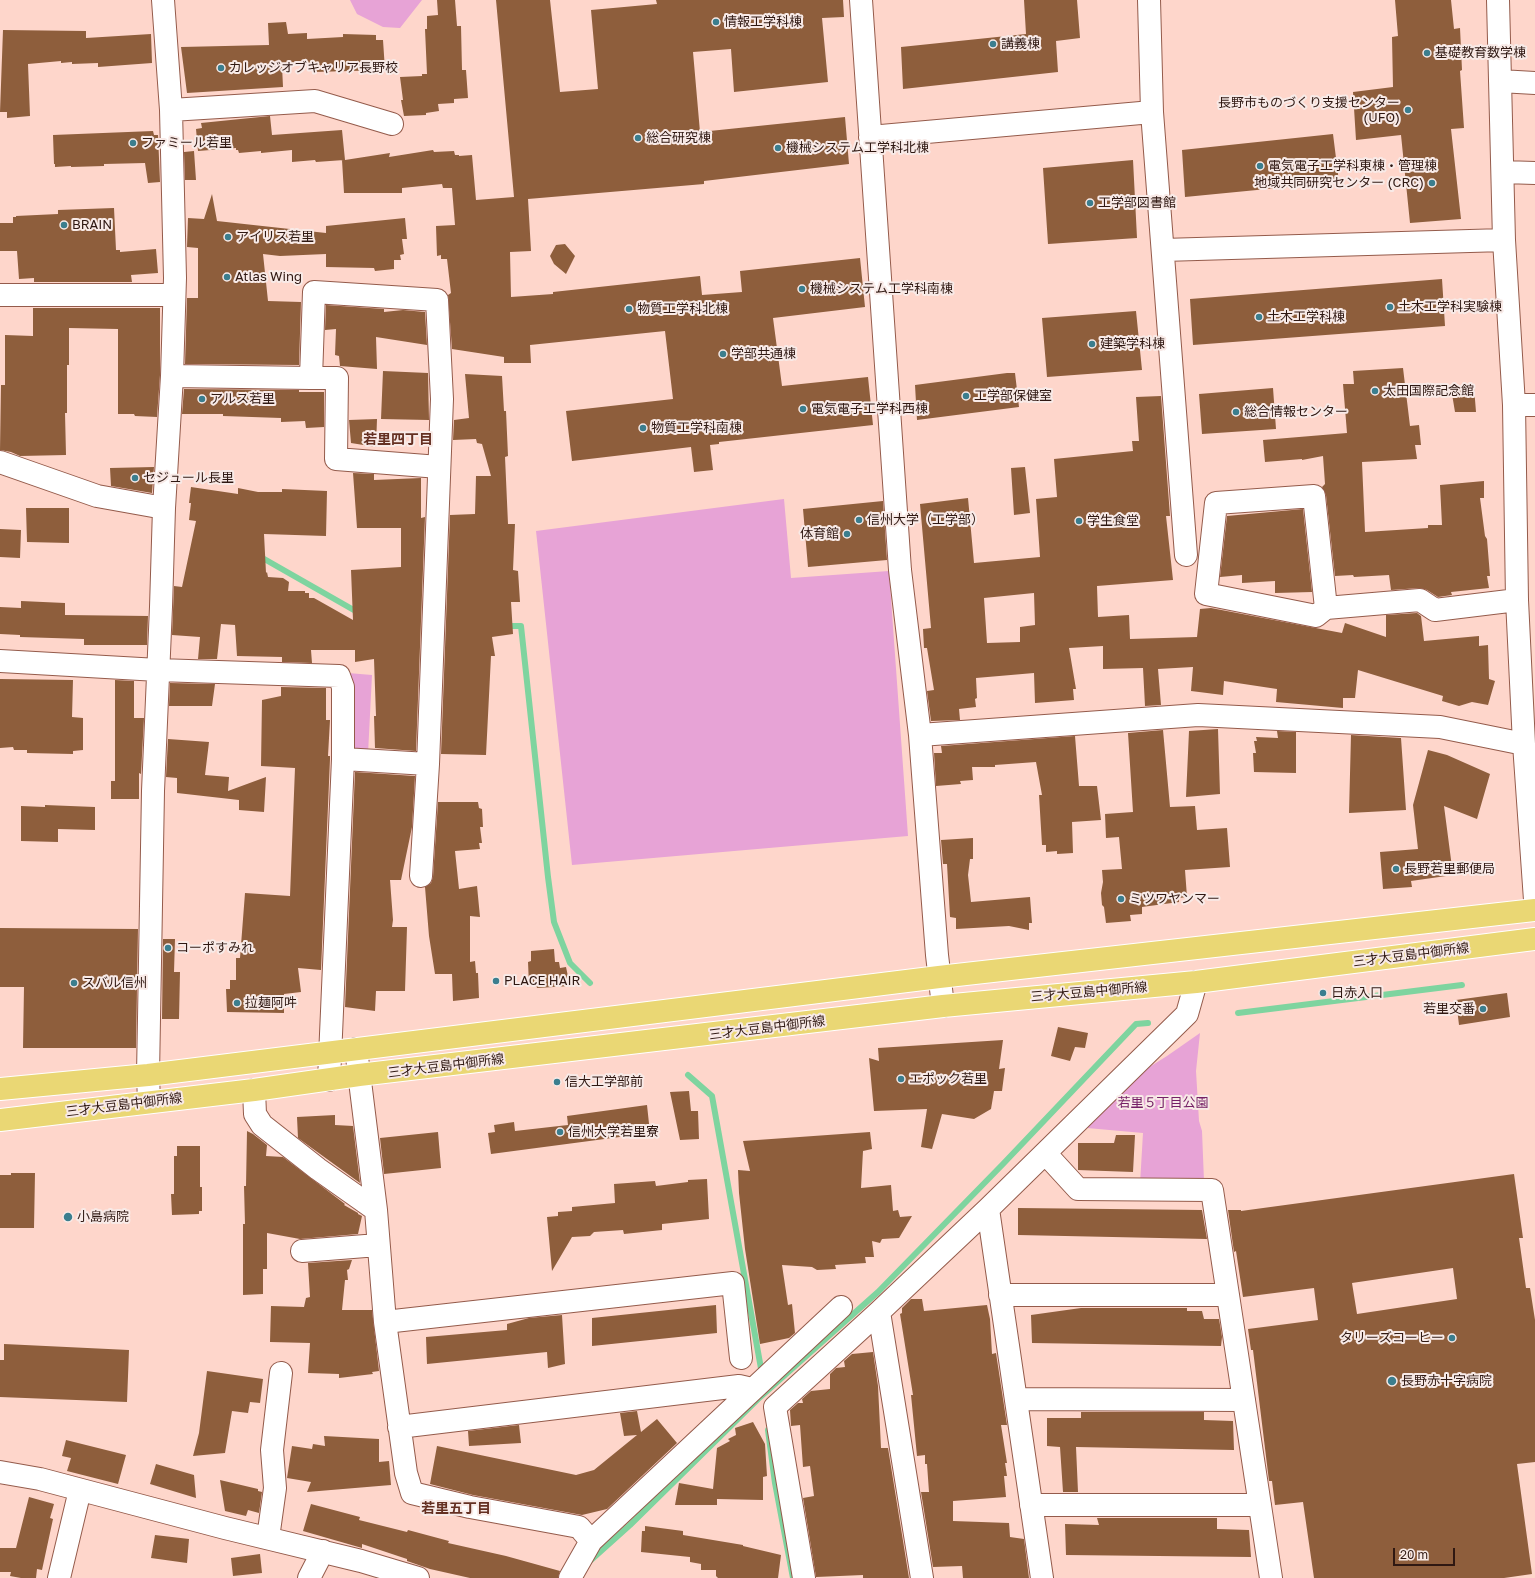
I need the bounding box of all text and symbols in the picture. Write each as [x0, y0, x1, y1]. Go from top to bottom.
place label: 情報工学科棟 [724, 14, 802, 30]
marker: 情報工学科棟 [711, 17, 721, 27]
place label: 講義棟 [1001, 36, 1040, 52]
marker: 講義棟 [988, 39, 998, 49]
place label: 基礎教育数学棟 [1435, 45, 1526, 61]
marker: 基礎教育数学棟 [1422, 48, 1432, 58]
place label: カレッジオブキャリア長野校 [229, 60, 398, 76]
marker: カレッジオブキャリア長野校 [216, 63, 226, 73]
place label: 長野市ものづくり支援センター (UFO) [1218, 95, 1400, 126]
marker: 長野市ものづくり支援センター (UFO) [1403, 105, 1413, 115]
place label: 総合研究棟 [646, 130, 711, 146]
marker: 総合研究棟 [633, 133, 643, 143]
place label: ファミール若里 [141, 135, 232, 151]
marker: ファミール若里 [128, 138, 138, 148]
place label: 機械システム工学科北棟 [786, 140, 929, 156]
marker: 機械システム工学科北棟 [773, 143, 783, 153]
place label: 電気電子工学科東棟・管理棟 [1268, 158, 1437, 174]
marker: 電気電子工学科東棟・管理棟 [1255, 161, 1265, 171]
place label: 地域共同研究センター (CRC) [1254, 175, 1424, 191]
marker: 地域共同研究センター (CRC) [1427, 178, 1437, 188]
place label: 工学部図書館 [1098, 195, 1176, 211]
marker: 工学部図書館 [1085, 198, 1095, 208]
place label: BRAIN [72, 217, 112, 233]
marker: BRAIN [59, 220, 69, 230]
place label: アイリス若里 [236, 229, 314, 245]
marker: アイリス若里 [223, 232, 233, 242]
place label: Atlas Wing [235, 269, 302, 285]
marker: Atlas Wing [222, 272, 232, 282]
place label: 機械システム工学科南棟 [810, 281, 953, 297]
marker: 機械システム工学科南棟 [797, 284, 807, 294]
place label: 土木工学科実験棟 [1398, 299, 1502, 315]
place label: 物質工学科北棟 [637, 301, 728, 317]
marker: 土木工学科実験棟 [1385, 302, 1395, 312]
marker: 物質工学科北棟 [624, 304, 634, 314]
place label: 土木工学科棟 [1267, 309, 1345, 325]
marker: 土木工学科棟 [1254, 312, 1264, 322]
place label: 建築学科棟 [1100, 336, 1165, 352]
marker: 建築学科棟 [1087, 339, 1097, 349]
place label: 学部共通棟 [731, 346, 796, 362]
marker: 学部共通棟 [718, 349, 728, 359]
place label: 太田国際記念館 [1383, 383, 1474, 399]
marker: 太田国際記念館 [1370, 386, 1380, 396]
place label: 工学部保健室 [974, 388, 1052, 404]
place label: アルス若里 [210, 391, 275, 407]
marker: 工学部保健室 [961, 391, 971, 401]
marker: アルス若里 [197, 394, 207, 404]
place label: 電気電子工学科西棟 [811, 401, 928, 417]
marker: 電気電子工学科西棟 [798, 404, 808, 414]
place label: 総合情報センター [1244, 404, 1348, 420]
marker: 総合情報センター [1231, 407, 1241, 417]
place label: 物質工学科南棟 [651, 420, 742, 436]
marker: 物質工学科南棟 [638, 423, 648, 433]
district label: 若里四丁目 [363, 432, 433, 448]
place label: セジュール長里 [143, 470, 234, 486]
marker: セジュール長里 [130, 473, 140, 483]
place label: 信州大学（工学部） [867, 512, 984, 528]
place label: 学生食堂 [1087, 513, 1139, 529]
marker: 信州大学（工学部） [854, 515, 864, 525]
marker: 学生食堂 [1074, 516, 1084, 526]
place label: 体育館 [800, 526, 839, 542]
marker: 体育館 [842, 529, 852, 539]
place label: 長野若里郵便局 [1404, 861, 1495, 877]
marker: 長野若里郵便局 [1391, 864, 1401, 874]
place label: ミツワヤンマー [1129, 891, 1220, 907]
marker: ミツワヤンマー [1116, 894, 1126, 904]
place label: コーポすみれ [176, 940, 254, 956]
street label: 三才大豆島中御所線 [1352, 940, 1470, 970]
marker: コーポすみれ [163, 943, 173, 953]
place label: PLACE HAIR [504, 973, 580, 989]
place label: スバル信州 [82, 975, 147, 991]
marker: PLACE HAIR [491, 976, 501, 986]
marker: スバル信州 [69, 978, 79, 988]
street label: 三才大豆島中御所線 [1030, 979, 1148, 1005]
place label: 日赤入口 [1331, 985, 1383, 1001]
marker: 日赤入口 [1318, 988, 1328, 998]
place label: 拉麺阿吽 [245, 995, 297, 1011]
marker: 拉麺阿吽 [232, 998, 242, 1008]
place label: 若里交番 [1423, 1001, 1475, 1017]
marker: 若里交番 [1478, 1004, 1488, 1014]
street label: 三才大豆島中御所線 [708, 1013, 826, 1043]
street label: 三才大豆島中御所線 [387, 1051, 505, 1081]
place label: エポック若里 [909, 1071, 987, 1087]
place label: 信大工学部前 [565, 1074, 643, 1090]
marker: エポック若里 [896, 1074, 906, 1084]
marker: 信大工学部前 [552, 1077, 562, 1087]
street label: 三才大豆島中御所線 [65, 1090, 183, 1120]
park label: 若里５丁目公園 [1118, 1095, 1208, 1111]
place label: 信州大学若里寮 [568, 1124, 659, 1140]
marker: 信州大学若里寮 [555, 1127, 565, 1137]
place label: 小島病院 [77, 1209, 129, 1225]
marker: 小島病院 [62, 1211, 74, 1223]
place label: タリーズコーヒー [1340, 1330, 1444, 1346]
marker: タリーズコーヒー [1447, 1333, 1457, 1343]
place label: 長野赤十字病院 [1401, 1373, 1492, 1389]
marker: 長野赤十字病院 [1386, 1375, 1398, 1387]
district label: 若里五丁目 [421, 1501, 491, 1517]
scale bar [1395, 1540, 1457, 1566]
text: 20 m [1400, 1547, 1428, 1562]

